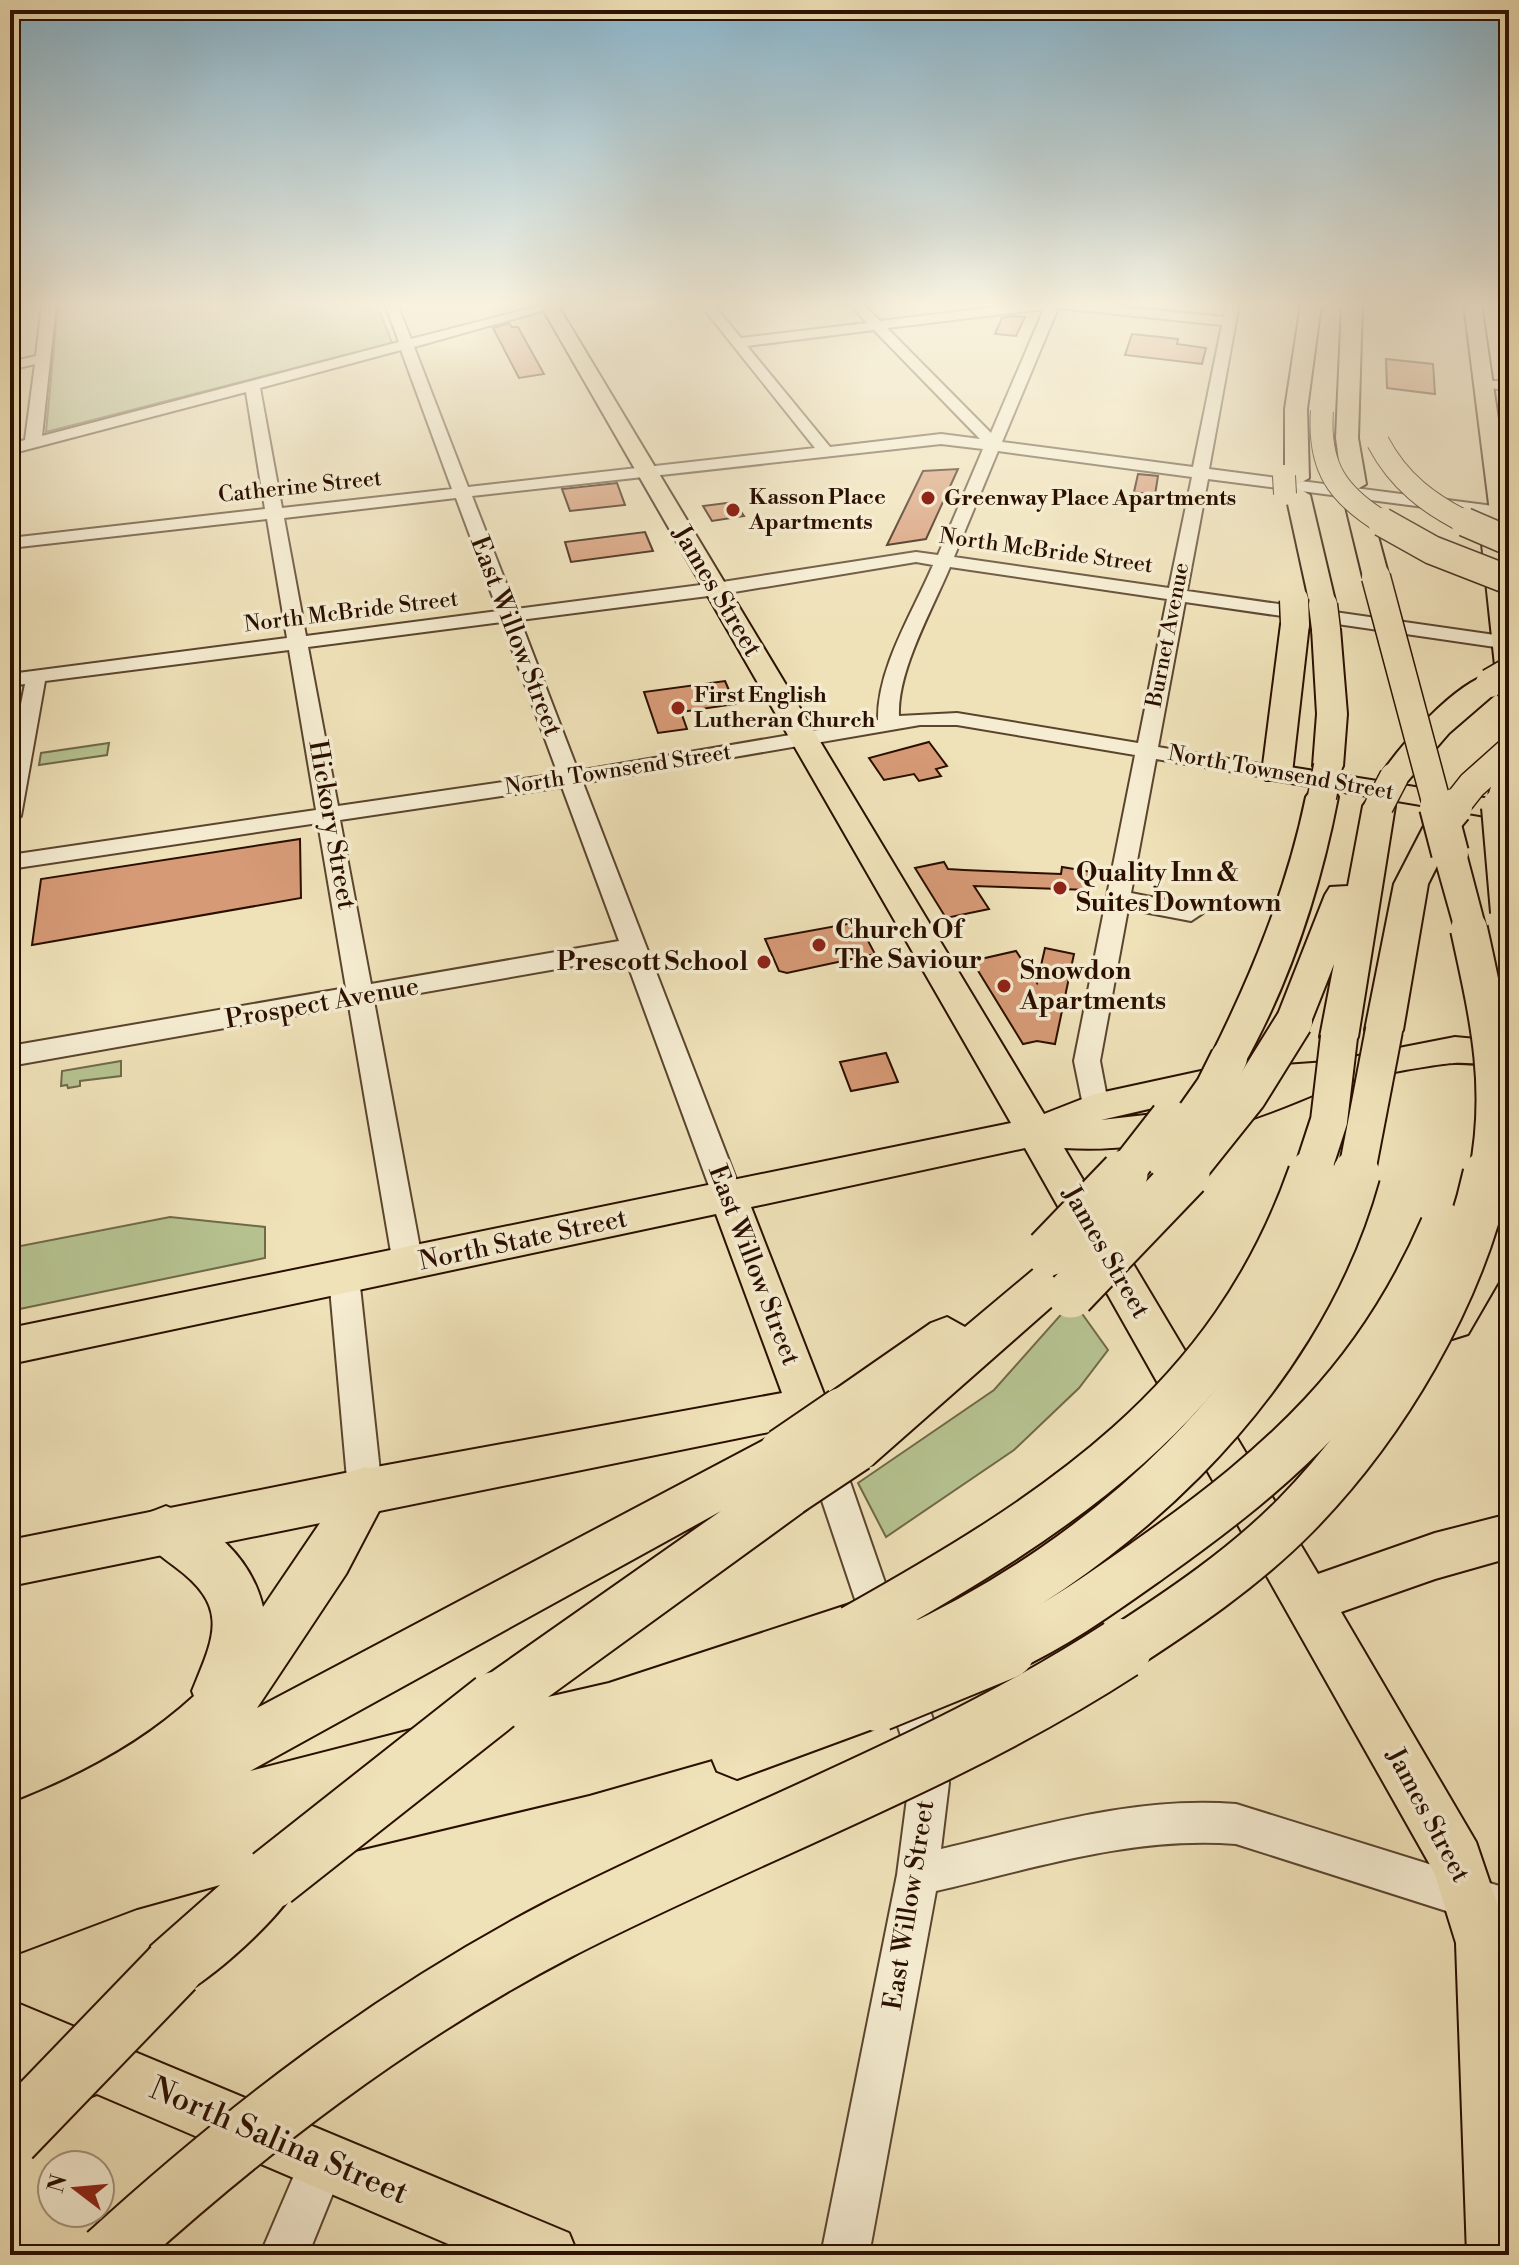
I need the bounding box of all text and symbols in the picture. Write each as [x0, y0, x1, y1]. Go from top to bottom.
street label: Catherine Street [217, 465, 383, 509]
place label: Kasson Place Apartments [748, 484, 886, 536]
place label: Greenway Place Apartments [944, 485, 1236, 512]
marker: Greenway Place Apartments [919, 489, 937, 507]
marker: Kasson Place Apartments [724, 501, 742, 519]
street label: James Street [665, 519, 769, 662]
street label: North McBride Street [937, 523, 1155, 579]
street label: East Willow Street [463, 531, 569, 741]
street label: Burnet Avenue [1141, 560, 1195, 711]
street label: North McBride Street [242, 585, 460, 639]
place label: First English Lutheran Church [694, 682, 875, 734]
marker: First English Lutheran Church [669, 699, 687, 717]
street label: Hickory Street [301, 738, 363, 912]
street label: North Townsend Street [503, 739, 733, 801]
street label: North Townsend Street [1166, 740, 1396, 806]
place label: Quality Inn & Suites Downtown [1076, 857, 1281, 919]
marker: Quality Inn & Suites Downtown [1051, 879, 1069, 897]
place label: Church Of The Saviour [835, 914, 982, 976]
marker: Church Of The Saviour [810, 936, 828, 954]
place label: Prescott School [557, 946, 748, 978]
marker: Prescott School [755, 953, 773, 971]
place label: Snowdon Apartments [1019, 955, 1166, 1017]
street label: Prospect Avenue [223, 970, 421, 1036]
marker: Snowdon Apartments [995, 977, 1013, 995]
street label: East Willow Street [701, 1160, 807, 1370]
street label: James Street [1055, 1179, 1157, 1324]
street label: North State Street [416, 1202, 630, 1278]
street label: James Street [1379, 1742, 1477, 1888]
street label: East Willow Street [877, 1798, 941, 2012]
street label: North Salina Street [144, 2068, 414, 2214]
north arrow [36, 2149, 116, 2229]
text: N [43, 2171, 74, 2196]

